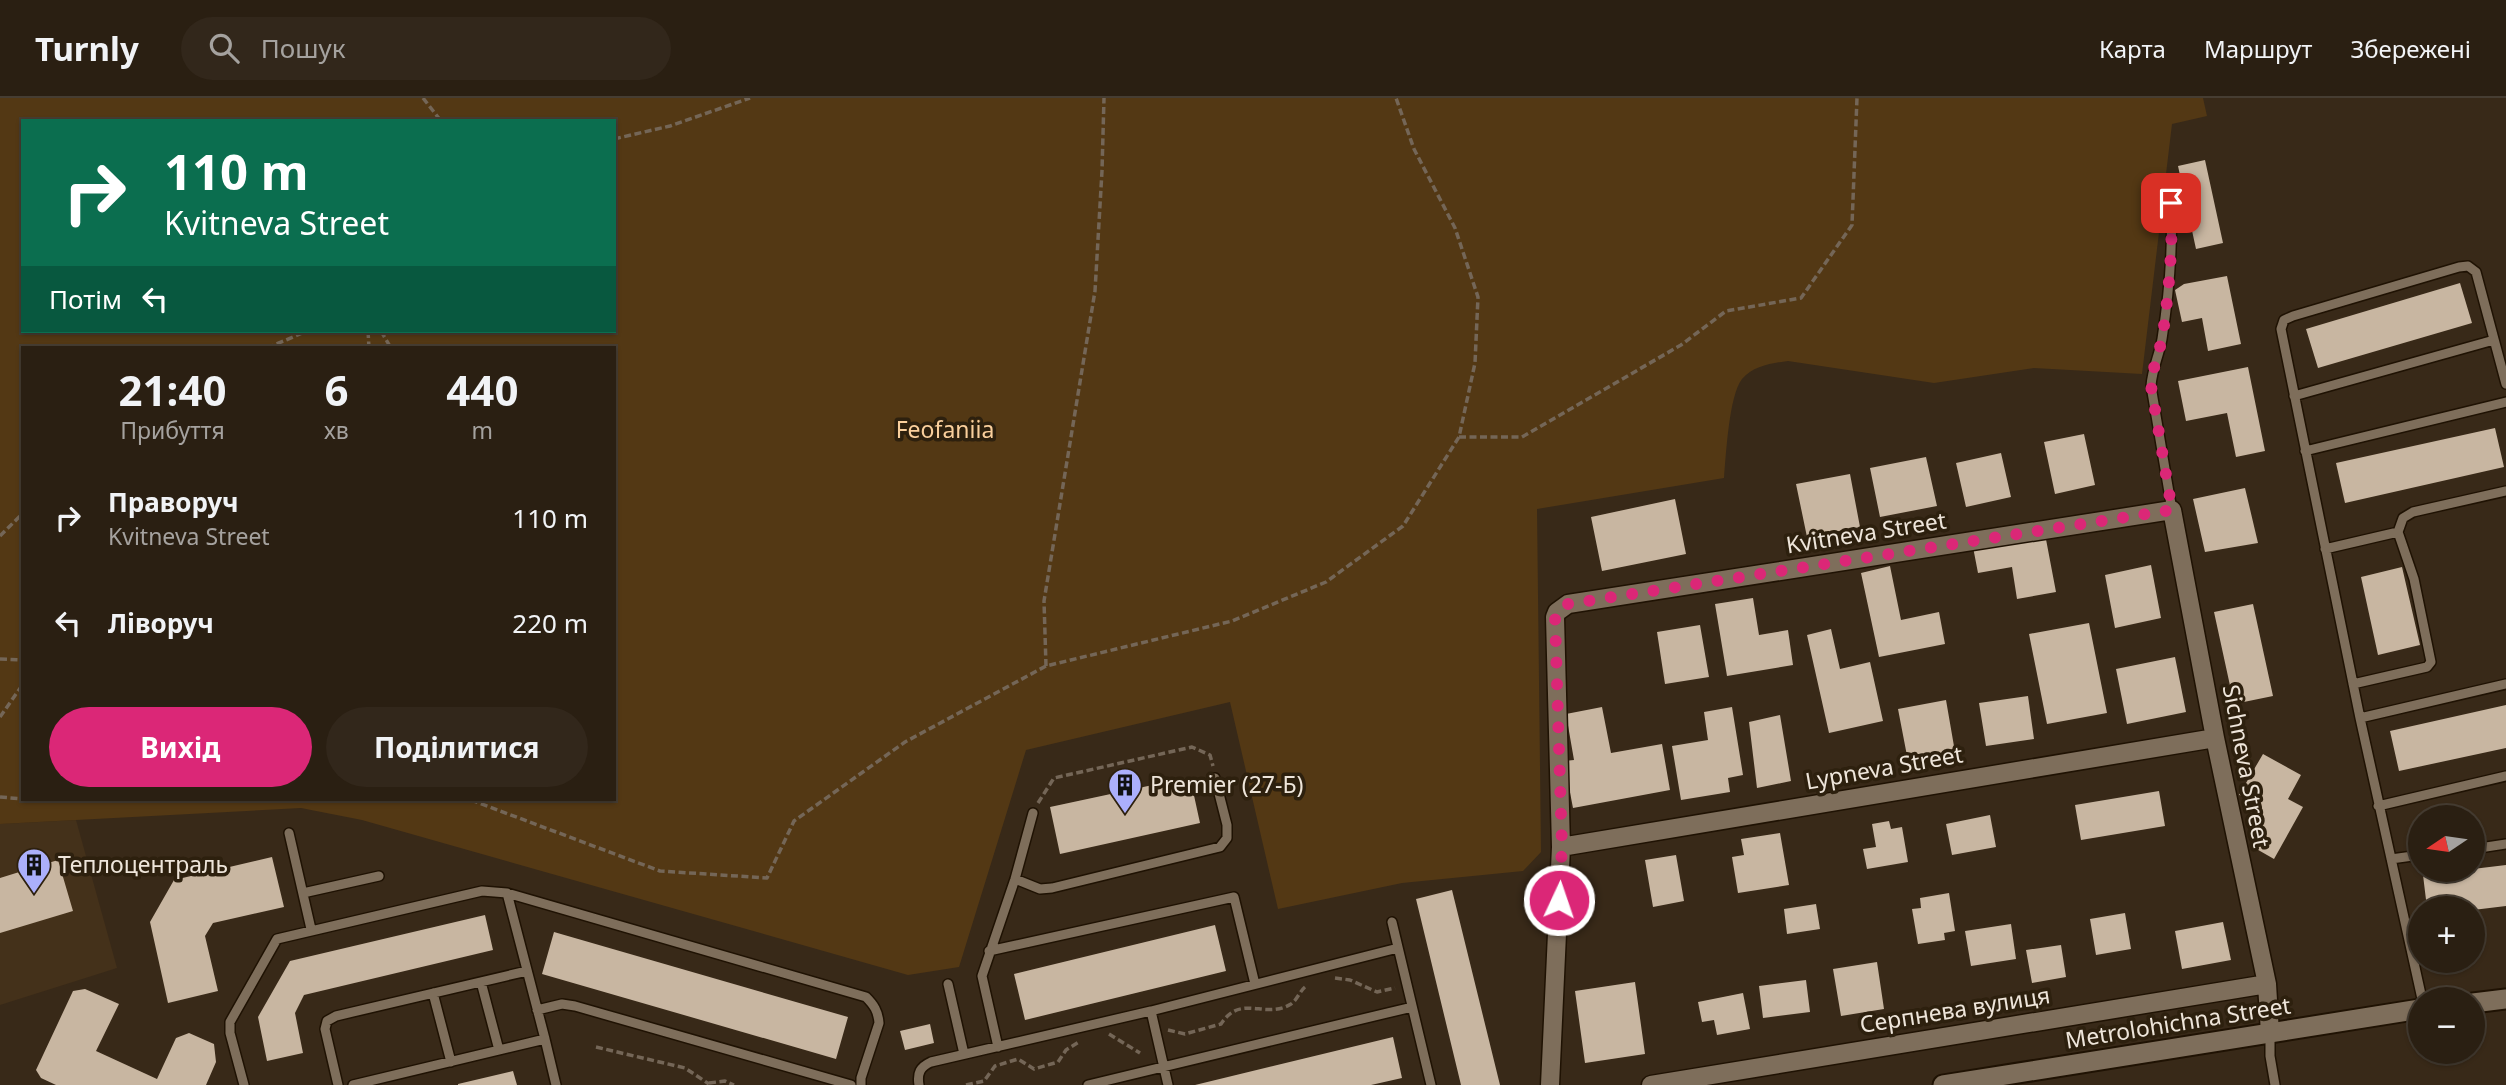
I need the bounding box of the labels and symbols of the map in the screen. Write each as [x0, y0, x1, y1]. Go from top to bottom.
pin [2141, 173, 2201, 233]
park label: Feofaniia [896, 413, 994, 445]
street label: Kvitneva Street [1783, 504, 1948, 560]
street label: Sichneva Street [2216, 682, 2278, 850]
street label: Lypneva Street [1803, 737, 1965, 797]
building icon: Premier (27-Б) [1106, 766, 1144, 815]
place label: Premier (27-Б) [1150, 768, 1303, 800]
north arrow [2408, 805, 2485, 882]
building icon: Теплоцентраль [15, 846, 53, 895]
place label: Теплоцентраль [58, 848, 228, 880]
position arrow [1522, 863, 1596, 937]
street label: Серпнева вулиця [1857, 978, 2052, 1040]
street label: Metrolohichna Street [2063, 988, 2293, 1056]

